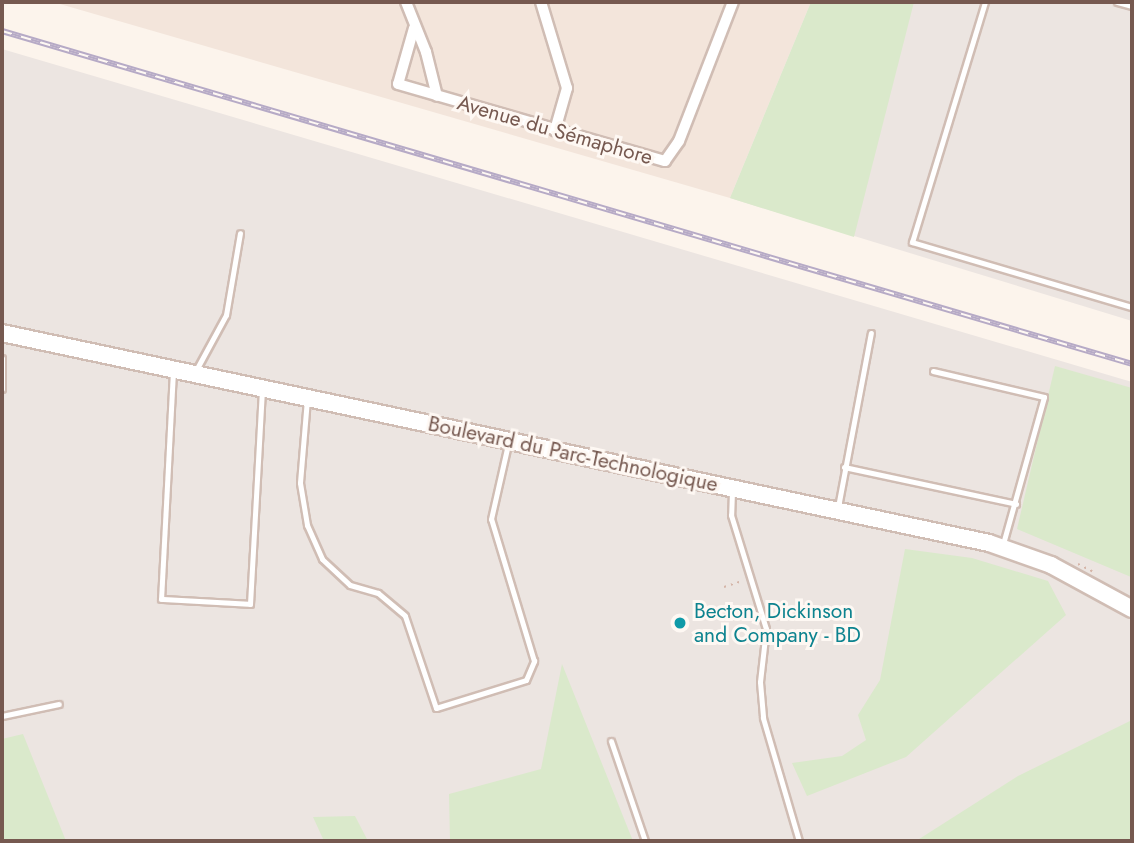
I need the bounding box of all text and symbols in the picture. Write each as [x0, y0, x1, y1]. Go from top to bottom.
street label: Avenue du Sémaphore [454, 90, 656, 170]
street label: Boulevard du Parc-Technologique [426, 411, 720, 497]
place label: Becton, Dickinson and Company - BD [694, 598, 861, 648]
marker: Becton, Dickinson and Company - BD [672, 615, 688, 631]

